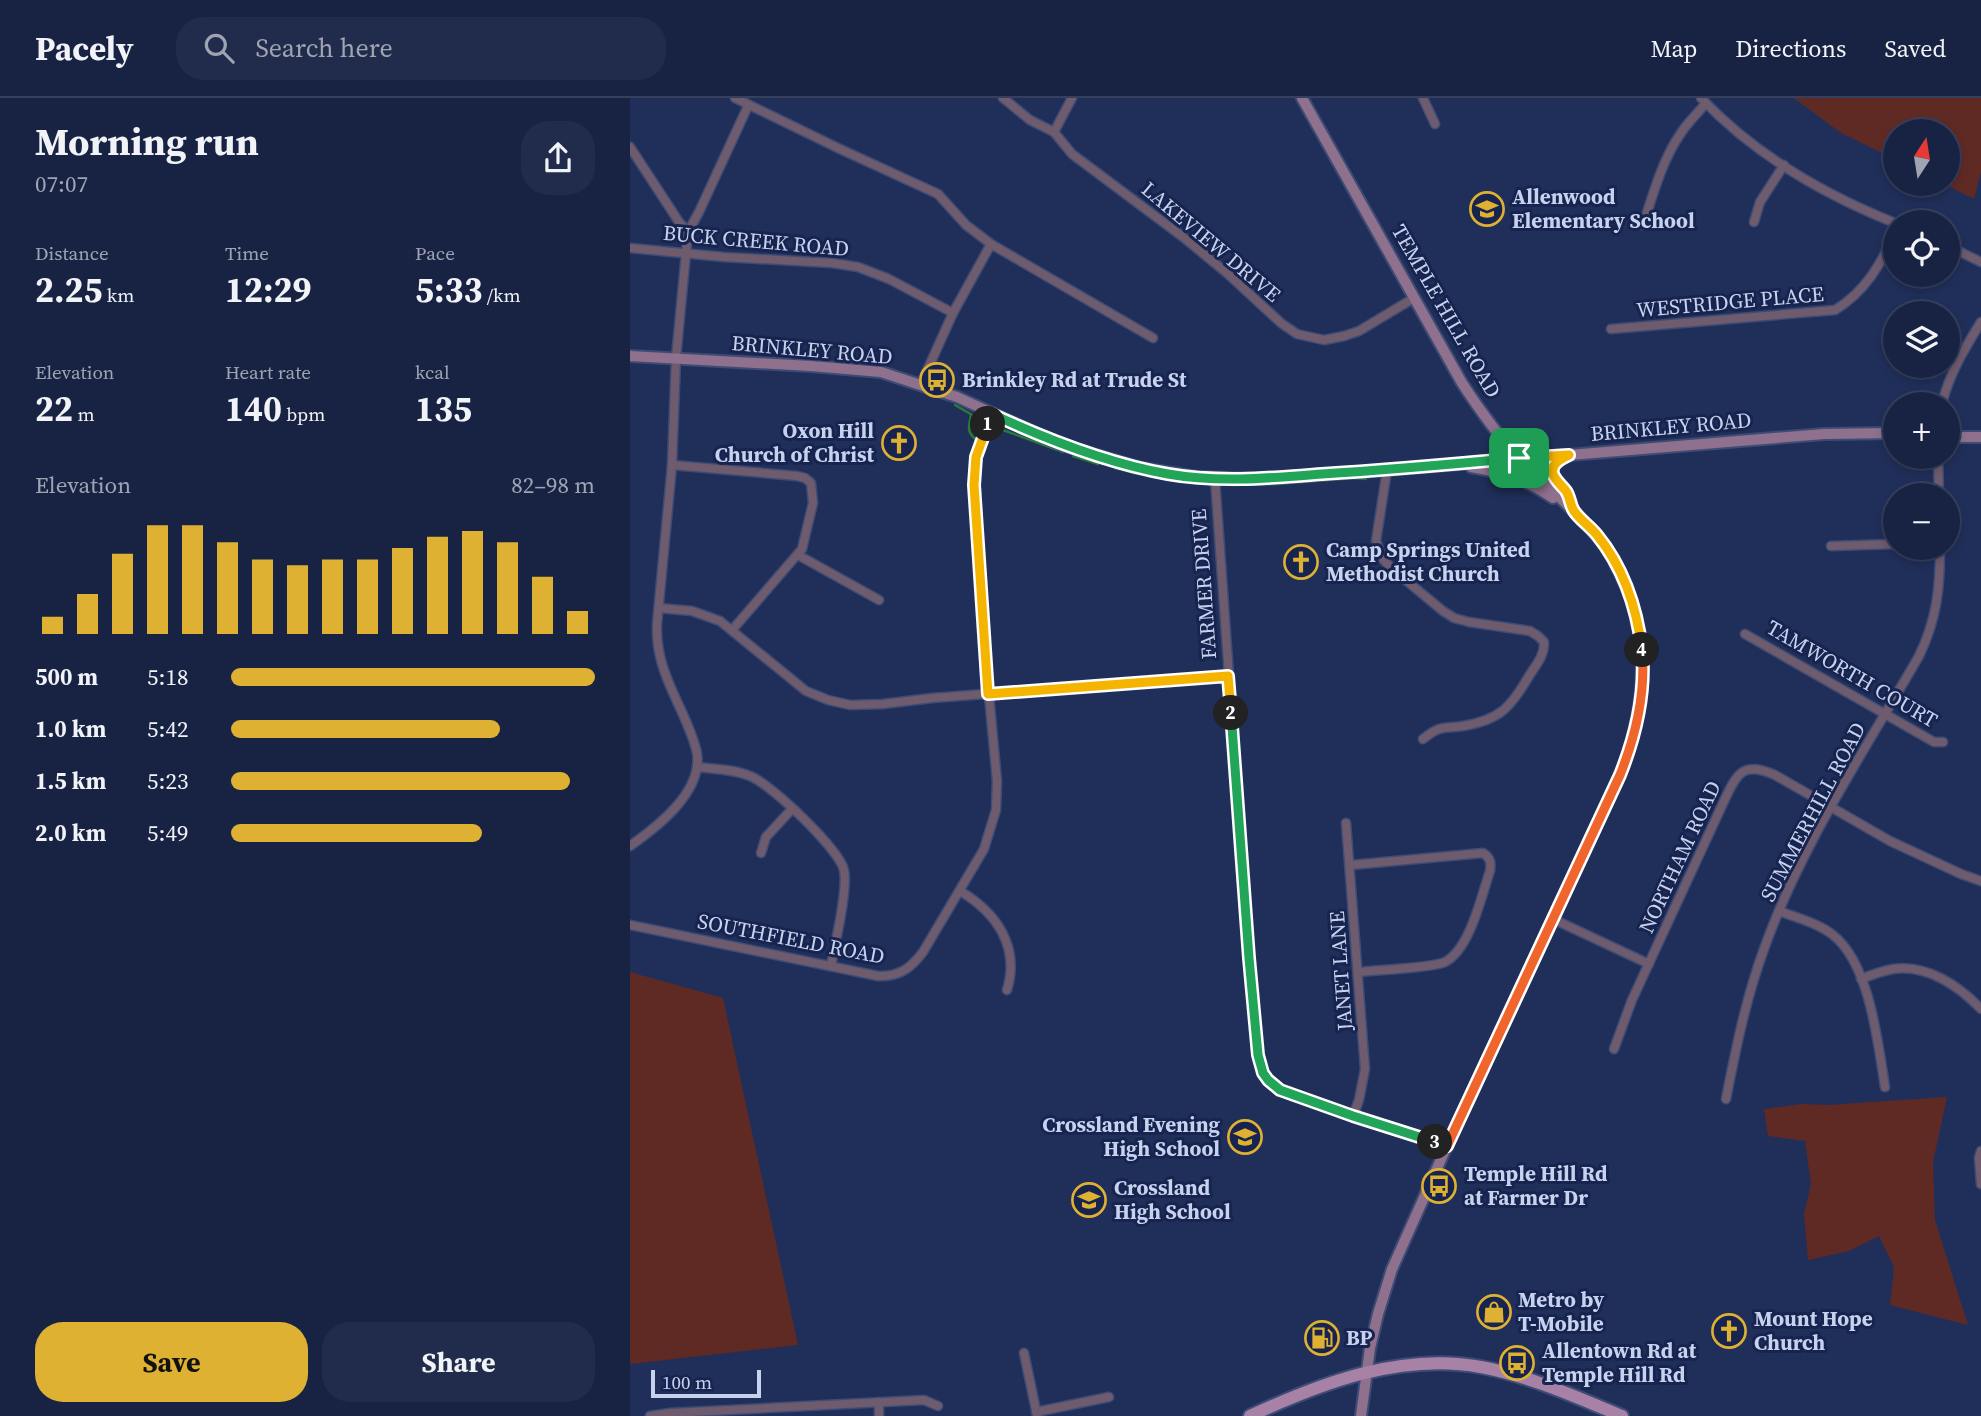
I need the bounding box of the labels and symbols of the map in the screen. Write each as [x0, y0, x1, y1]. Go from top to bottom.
north arrow [1883, 119, 1960, 196]
street label: LAKEVIEW DRIVE [1135, 175, 1287, 309]
place label: Allenwood Elementary School [1512, 182, 1695, 235]
school or university icon: Allenwood Elementary School [1468, 190, 1506, 228]
street label: BUCK CREEK ROAD [662, 218, 850, 263]
street label: TEMPLE HILL ROAD [1385, 219, 1508, 403]
street label: WESTRIDGE PLACE [1635, 279, 1825, 324]
street label: BRINKLEY ROAD [730, 328, 894, 371]
bus stop icon: Brinkley Rd at Trude St [918, 361, 956, 399]
place label: Brinkley Rd at Trude St [962, 365, 1187, 394]
street label: BRINKLEY ROAD [1589, 405, 1753, 448]
pin: 1 [970, 406, 1006, 442]
place label: Oxon Hill Church of Christ [715, 416, 874, 469]
church icon: Oxon Hill Church of Christ [880, 424, 918, 462]
pin [1489, 428, 1549, 488]
street label: FARMER DRIVE [1184, 508, 1223, 660]
place label: Camp Springs United Methodist Church [1326, 535, 1531, 588]
church icon: Camp Springs United Methodist Church [1282, 543, 1320, 581]
street label: TAMWORTH COURT [1761, 613, 1943, 735]
pin: 4 [1625, 632, 1660, 668]
pin: 2 [1214, 696, 1248, 730]
street label: SUMMERHILL ROAD [1753, 717, 1872, 907]
street label: NORTHAM ROAD [1632, 776, 1728, 938]
street label: SOUTHFIELD ROAD [695, 906, 887, 971]
street label: JANET LANE [1322, 910, 1359, 1033]
place label: Crossland Evening High School [1042, 1110, 1221, 1163]
school or university icon: Crossland Evening High School [1226, 1118, 1264, 1156]
pin: 3 [1418, 1124, 1452, 1160]
place label: Temple Hill Rd at Farmer Dr [1464, 1159, 1608, 1212]
bus stop icon: Temple Hill Rd at Farmer Dr [1420, 1167, 1458, 1205]
place label: Crossland High School [1114, 1173, 1231, 1226]
school or university icon: Crossland High School [1070, 1181, 1108, 1219]
place label: Metro by T-Mobile [1518, 1285, 1605, 1338]
shop icon: Metro by T-Mobile [1475, 1293, 1513, 1331]
place label: Mount Hope Church [1754, 1304, 1873, 1357]
church icon: Mount Hope Church [1710, 1312, 1748, 1350]
fuel station icon: BP [1303, 1319, 1341, 1357]
place label: BP [1346, 1323, 1372, 1352]
place label: Allentown Rd at Temple Hill Rd [1542, 1336, 1697, 1389]
bus stop icon: Allentown Rd at Temple Hill Rd [1498, 1344, 1536, 1382]
scale bar [651, 1367, 761, 1399]

